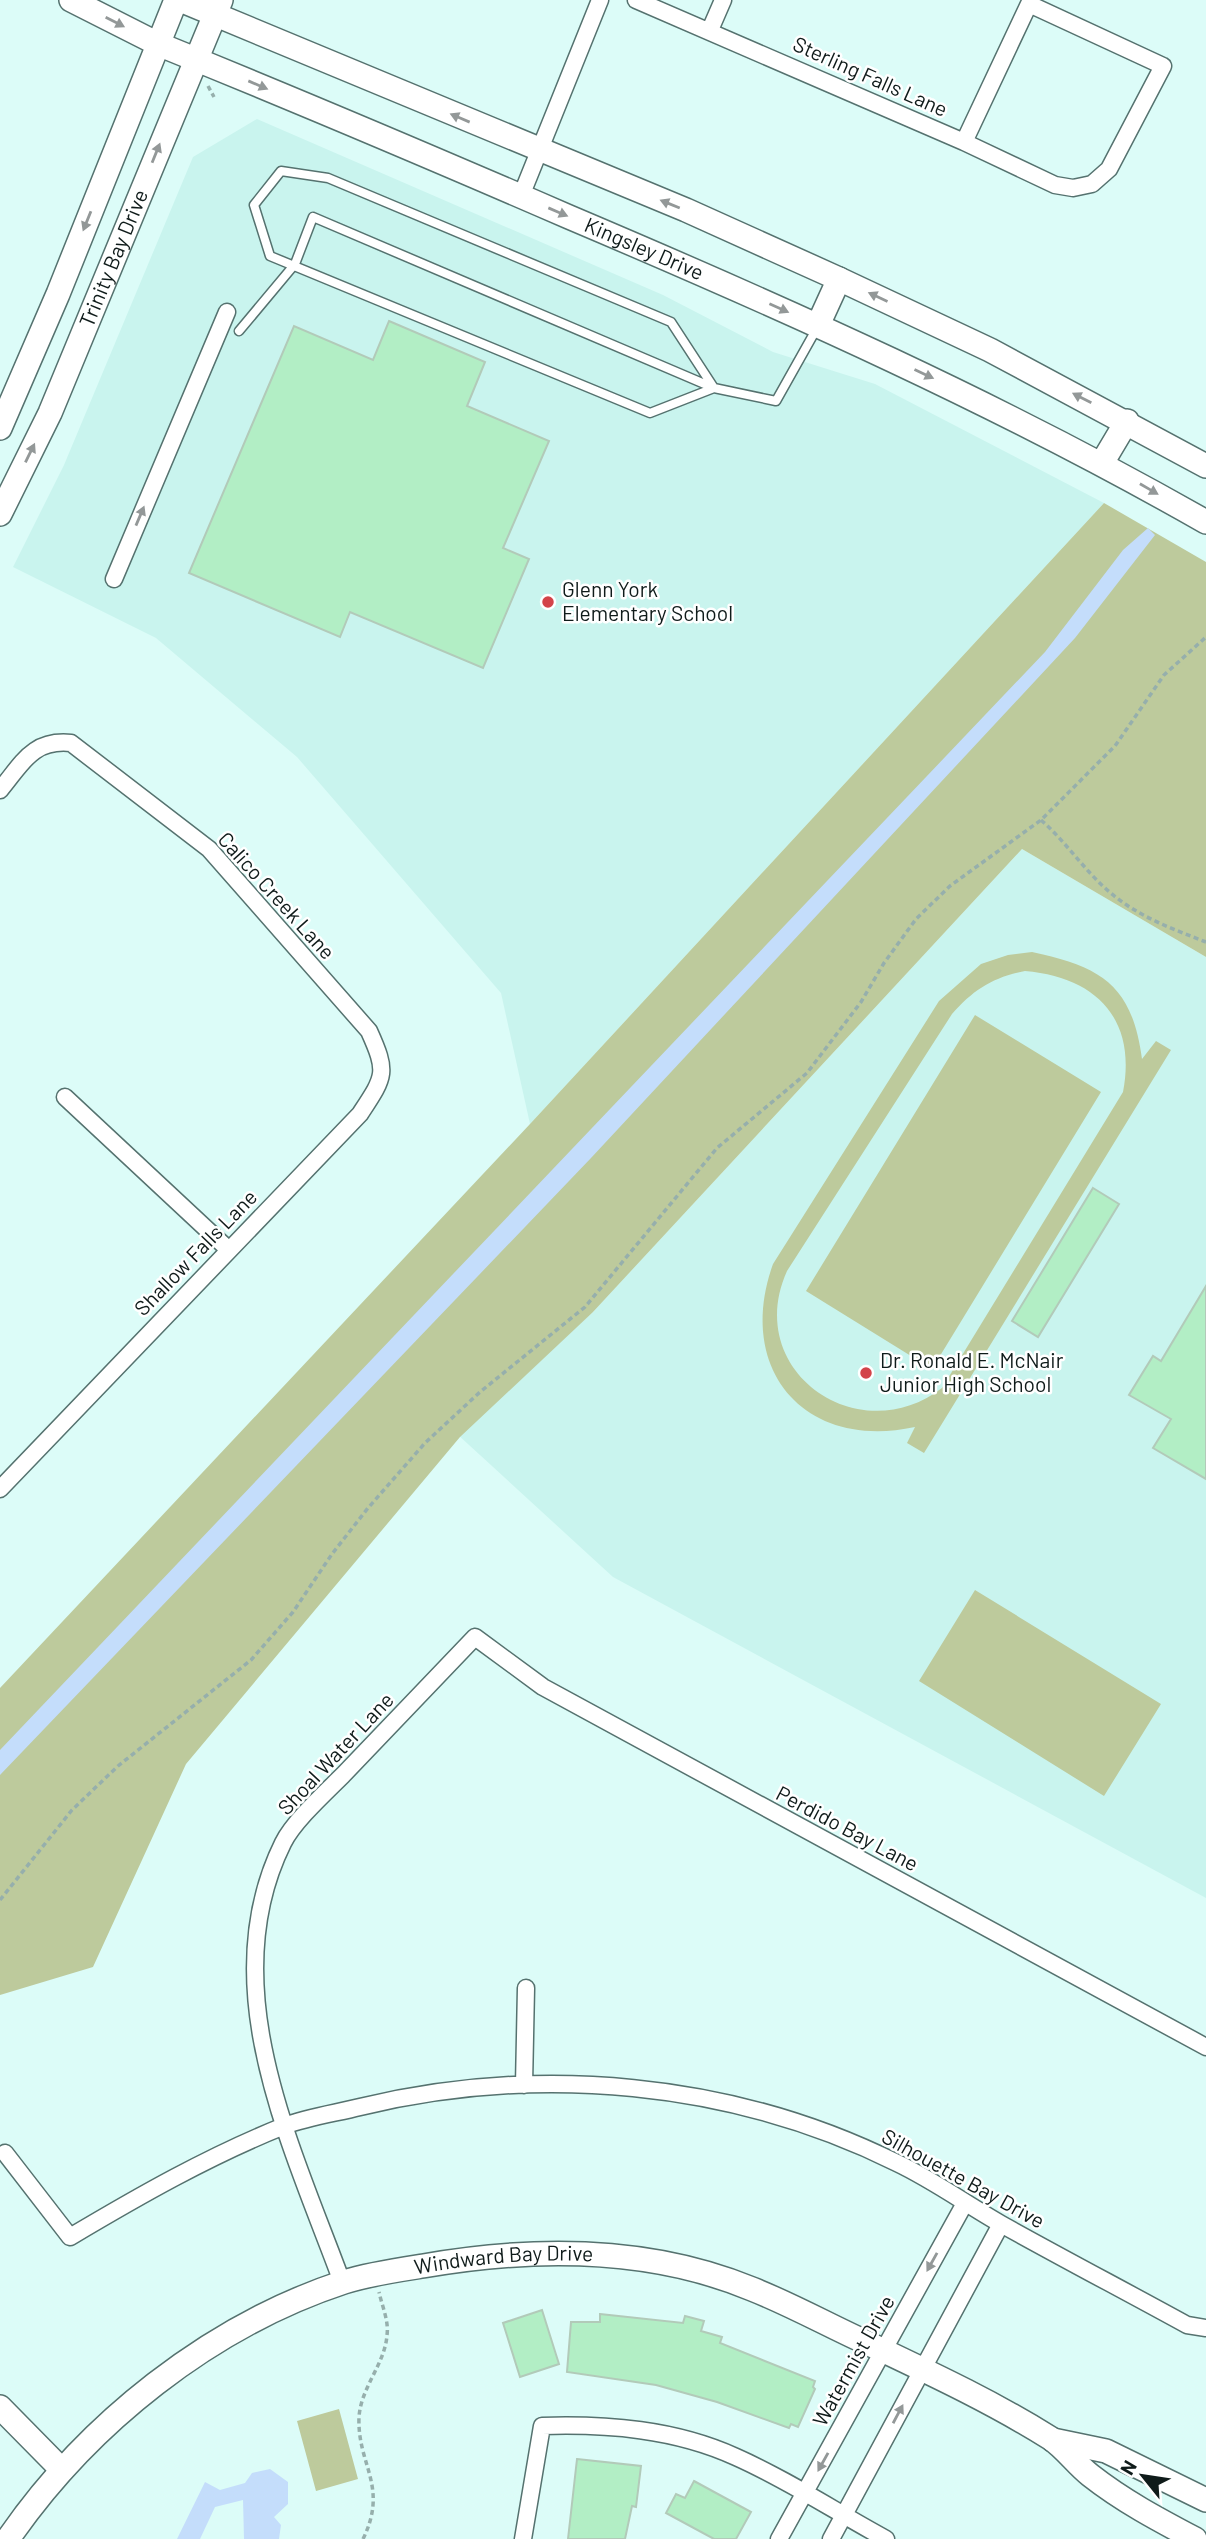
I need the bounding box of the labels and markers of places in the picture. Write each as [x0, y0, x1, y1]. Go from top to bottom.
place label: Glenn York Elementary School [562, 576, 733, 625]
marker: Glenn York Elementary School [540, 594, 556, 610]
place label: Dr. Ronald E. McNair Junior High School [880, 1347, 1064, 1396]
marker: Dr. Ronald E. McNair Junior High School [858, 1365, 874, 1381]

